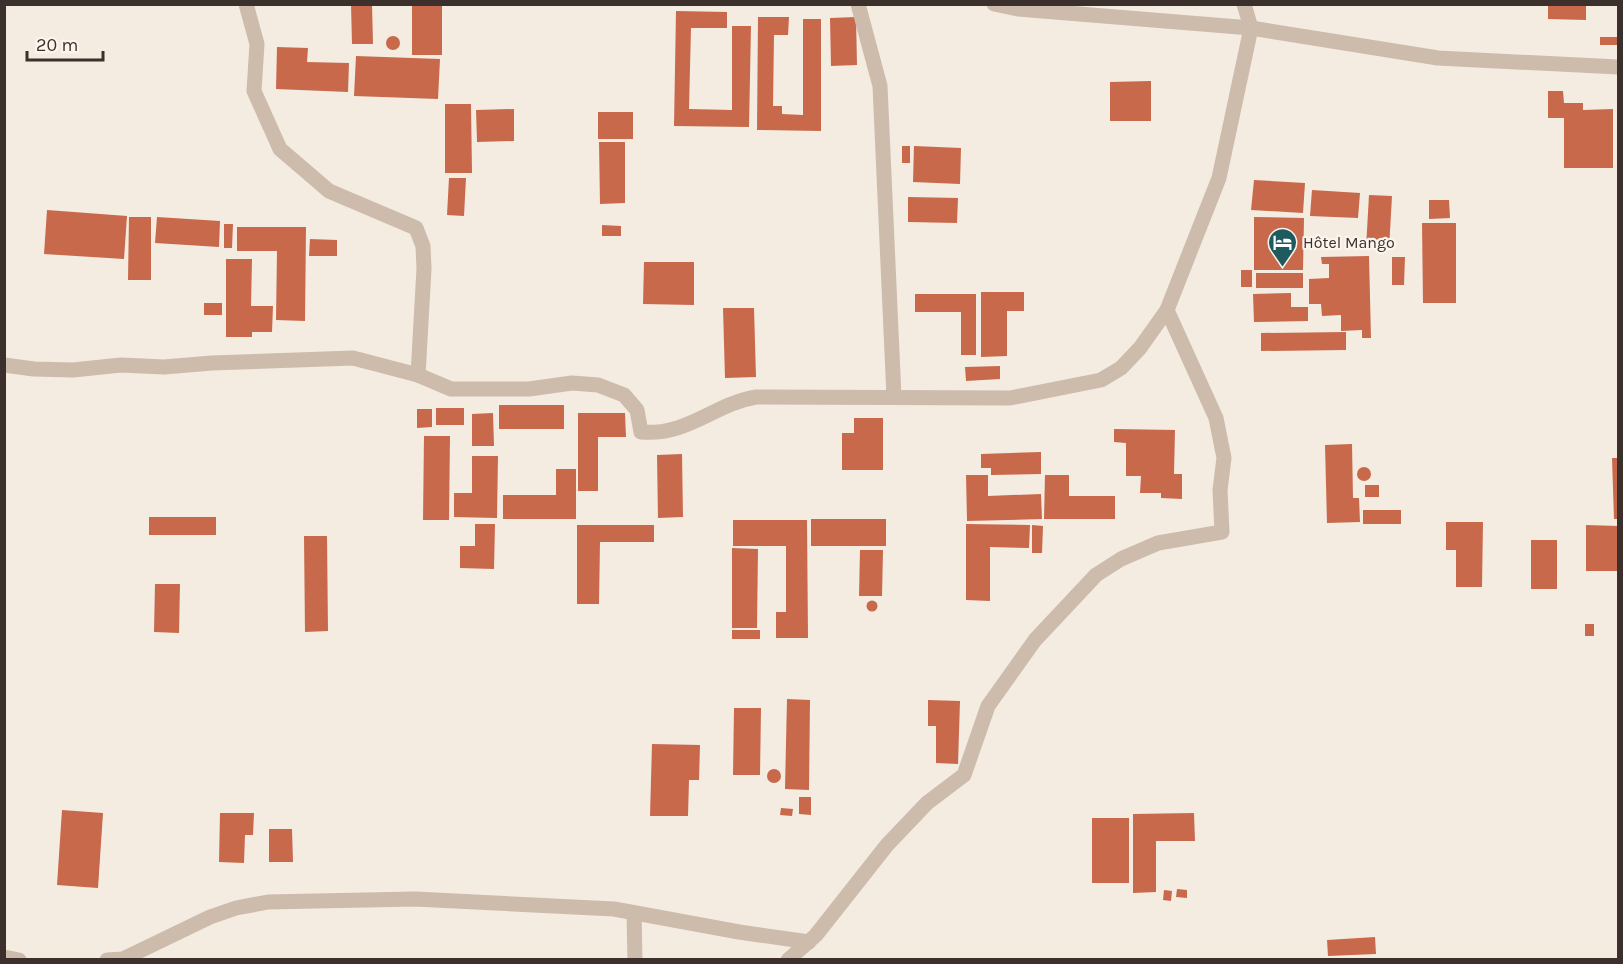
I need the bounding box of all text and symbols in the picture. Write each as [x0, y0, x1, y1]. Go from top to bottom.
scale bar [27, 24, 104, 62]
text: 20 m [36, 34, 78, 56]
hotel icon: Hôtel Mango [1266, 226, 1298, 268]
place label: Hôtel Mango [1303, 233, 1395, 252]

